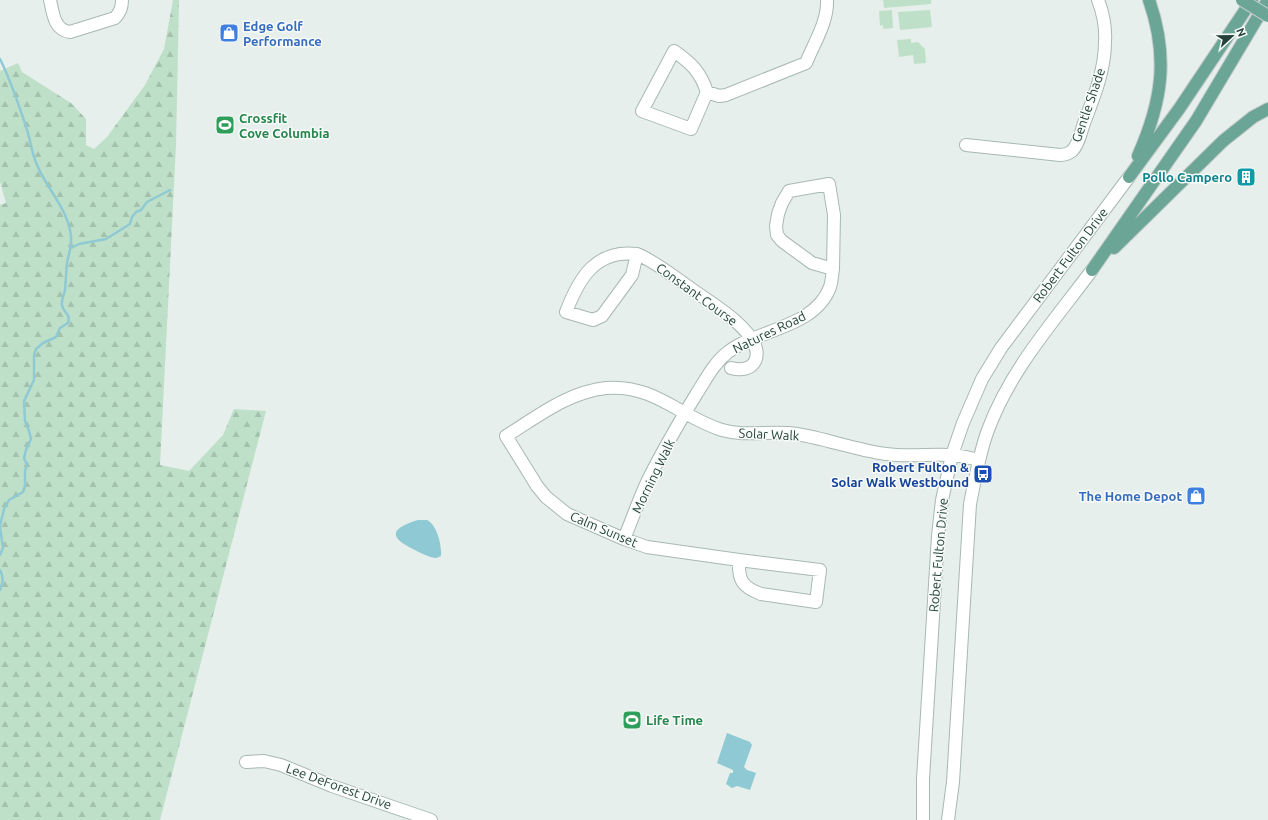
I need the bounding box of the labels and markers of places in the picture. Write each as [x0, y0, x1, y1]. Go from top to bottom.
place label: Edge Golf Performance [243, 19, 322, 48]
shop icon: Edge Golf Performance [218, 22, 240, 44]
place label: Crossfit Cove Columbia [239, 111, 329, 140]
sports icon: Crossfit Cove Columbia [214, 114, 236, 136]
building icon: Pollo Campero [1235, 166, 1257, 188]
place label: Pollo Campero [1142, 170, 1232, 184]
place label: Robert Fulton & Solar Walk Westbound [831, 460, 969, 489]
bus stop icon: Robert Fulton & Solar Walk Westbound [972, 463, 994, 485]
shop icon: The Home Depot [1185, 485, 1207, 507]
place label: The Home Depot [1079, 489, 1182, 503]
sports icon: Life Time [621, 709, 643, 731]
place label: Life Time [646, 713, 703, 727]

